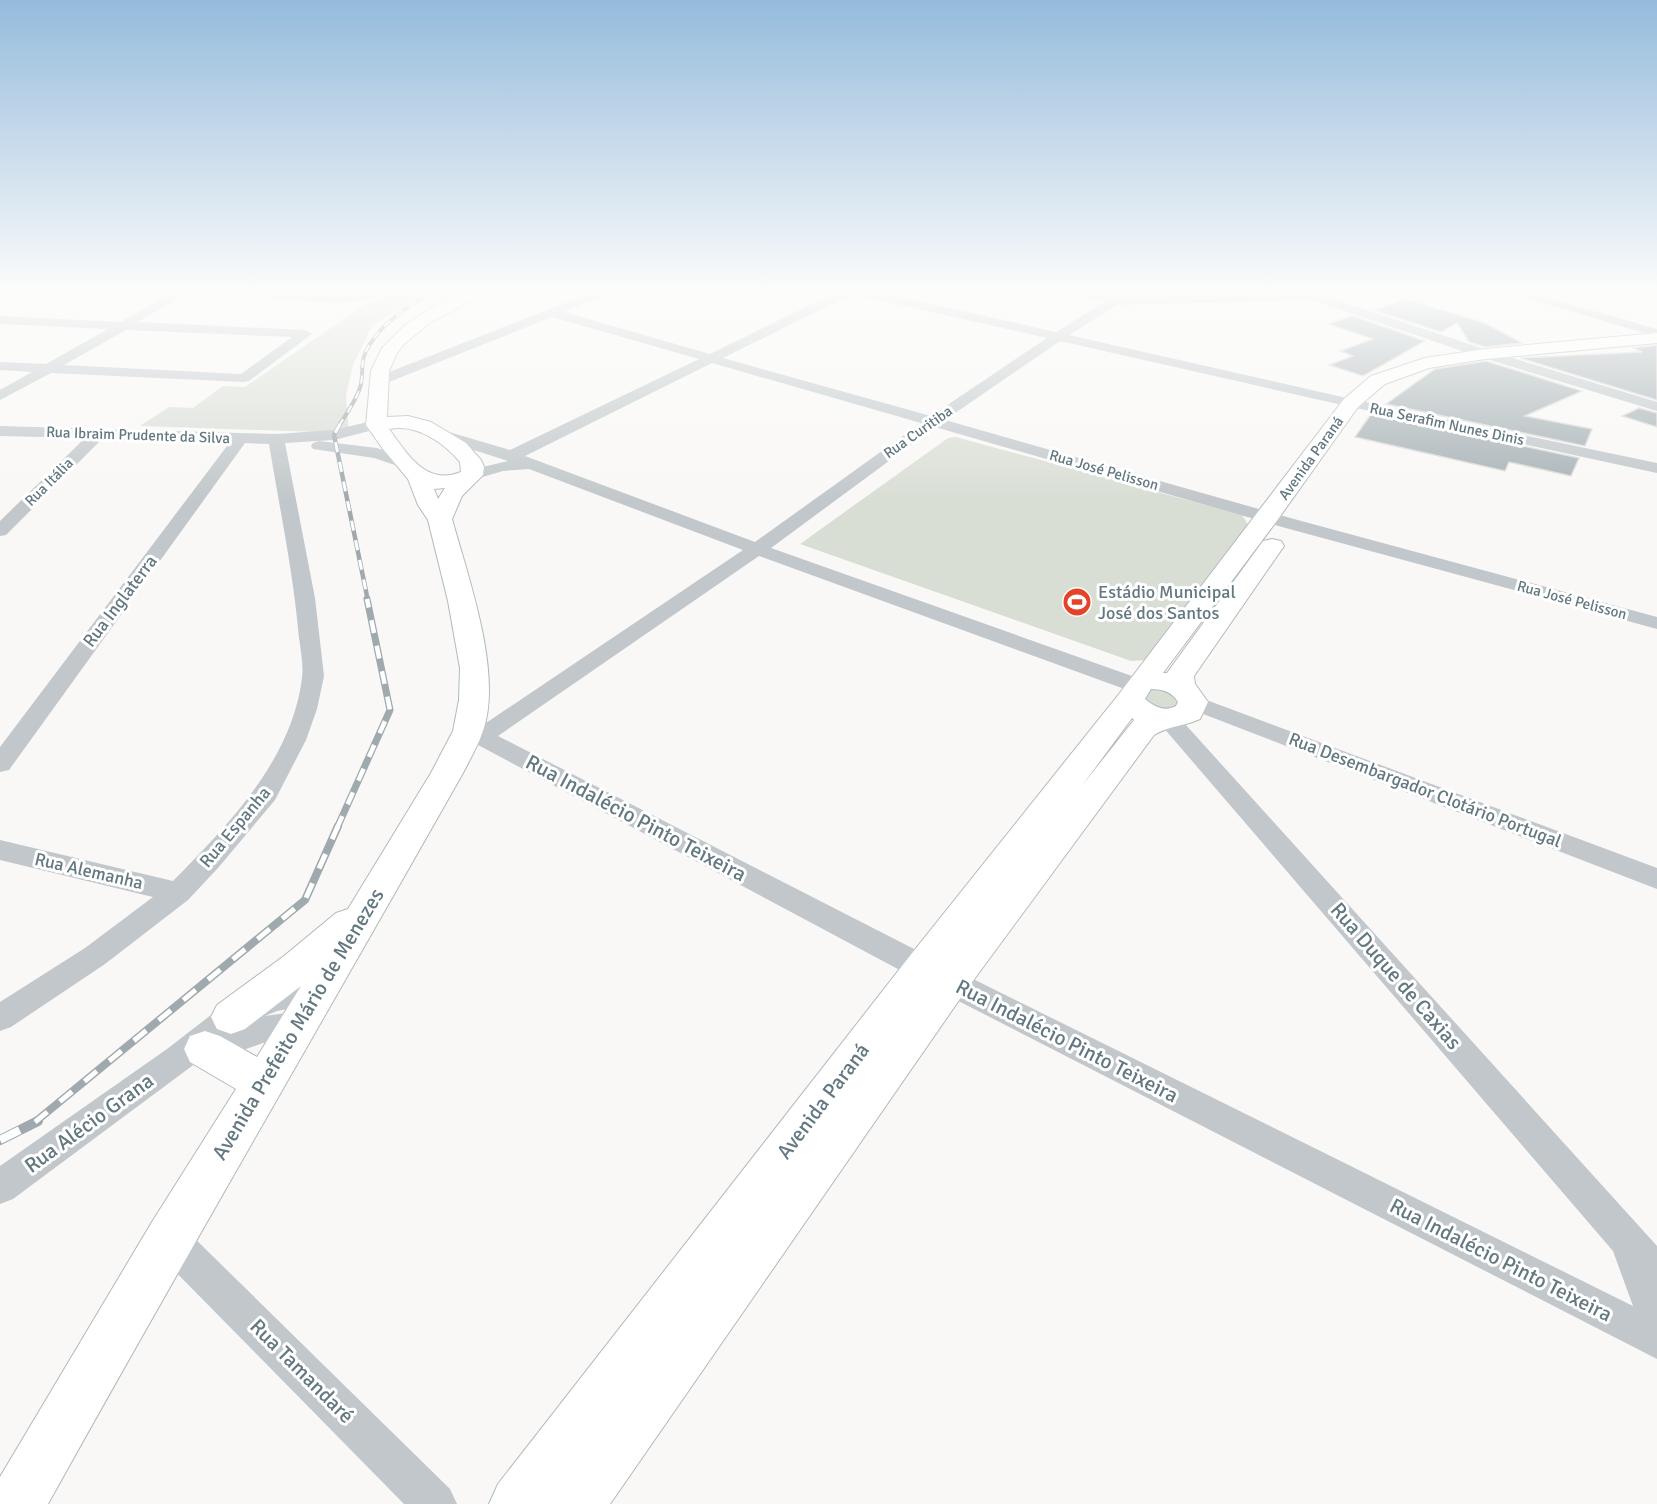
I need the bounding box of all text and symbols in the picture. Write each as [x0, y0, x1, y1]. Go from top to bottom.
street label: Rua Serafim Nunes Dinis [1368, 399, 1526, 449]
street label: Rua Curitiba [880, 402, 956, 462]
street label: Avenida Paraná [1275, 413, 1347, 503]
street label: Rua Ibraim Prudente da Silva [46, 423, 230, 447]
street label: Rua José Pelisson [1047, 446, 1161, 494]
street label: Rua Itália [21, 454, 77, 510]
street label: Rua Inglaterra [78, 551, 162, 651]
street label: Rua José Pelisson [1515, 577, 1629, 623]
place label: Estádio Municipal José dos Santos [1098, 581, 1236, 624]
sports icon: Estádio Municipal José dos Santos [1061, 586, 1093, 618]
street label: Rua Desembargador Clotário Portugal [1286, 728, 1564, 852]
street label: Rua Indalécio Pinto Teixeira [521, 749, 751, 887]
street label: Rua Espanha [195, 782, 275, 872]
street label: Rua Alemanha [33, 848, 145, 894]
street label: Avenida Prefeito Mário de Menezes [206, 883, 390, 1165]
street label: Rua Duque de Caxias [1325, 897, 1467, 1055]
street label: Rua Indalécio Pinto Teixeira [951, 974, 1183, 1108]
street label: Avenida Paraná [771, 1038, 875, 1164]
street label: Rua Alécio Grana [19, 1067, 159, 1179]
street label: Rua Indalécio Pinto Teixeira [1385, 1193, 1617, 1327]
street label: Rua Tamandaré [244, 1313, 360, 1429]

